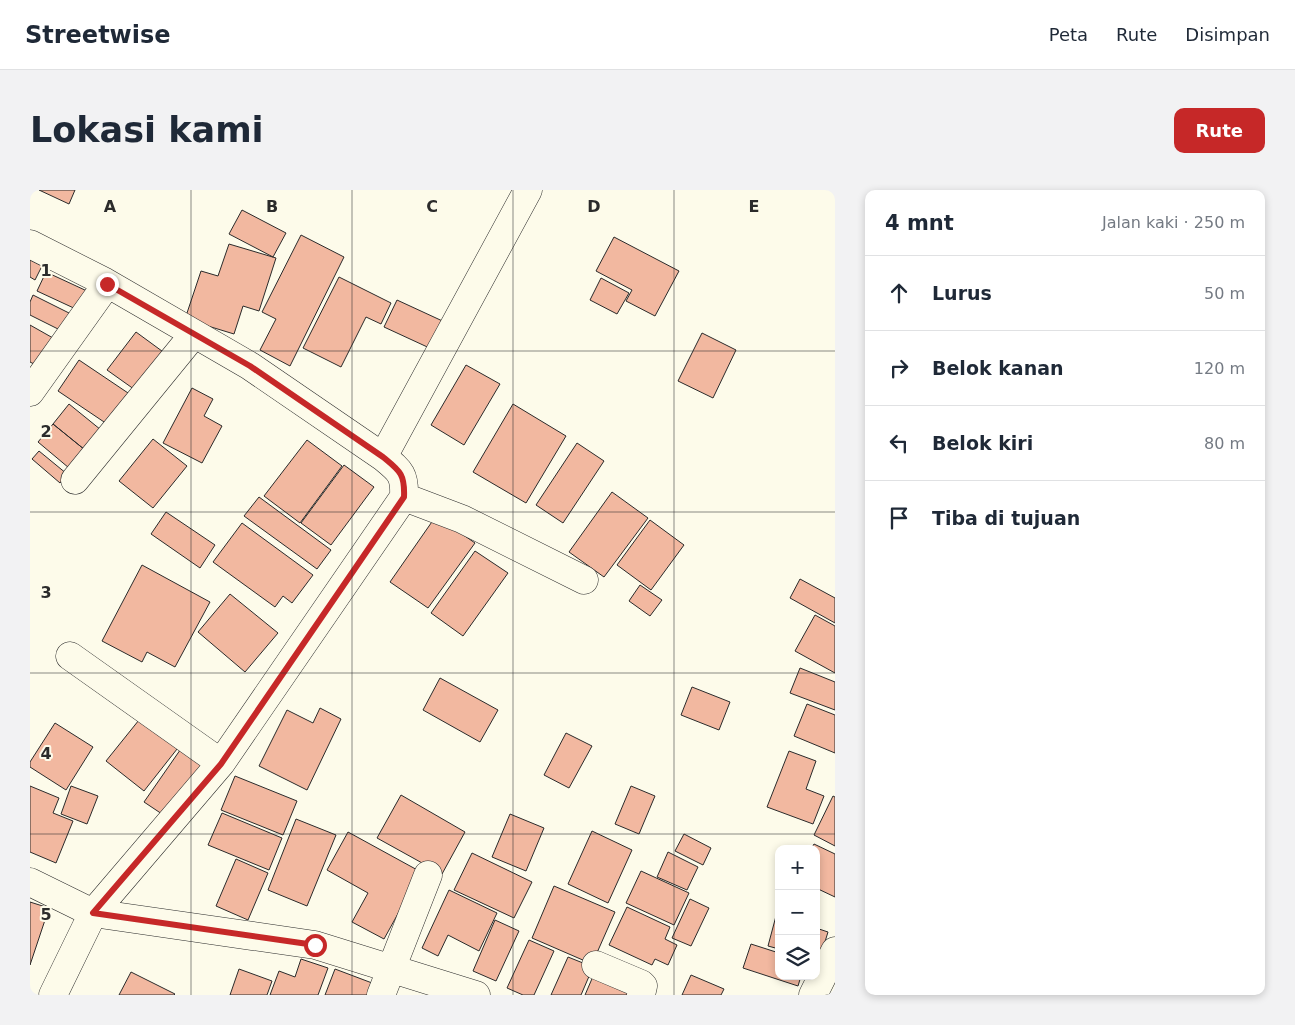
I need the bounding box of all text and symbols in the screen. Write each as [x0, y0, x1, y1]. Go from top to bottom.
text: Streetwise [25, 21, 171, 49]
text: Peta [1049, 24, 1088, 45]
text: Rute [1116, 24, 1157, 45]
text: Disimpan [1185, 24, 1270, 45]
button: Rute [1174, 108, 1265, 153]
text: Lokasi kami [30, 110, 264, 150]
text: A [104, 197, 117, 216]
text: B [266, 197, 278, 216]
text: C [426, 197, 438, 216]
text: D [587, 197, 601, 216]
text: E [749, 197, 759, 216]
text: 4 mnt [885, 211, 954, 235]
text: Jalan kaki · 250 m [1102, 213, 1245, 232]
text: 1 [40, 261, 52, 280]
route end [96, 273, 119, 296]
icon: ahead [885, 279, 913, 307]
text: Lurus [932, 282, 992, 304]
text: 50 m [1204, 284, 1245, 303]
icon: right [885, 354, 913, 382]
text: Belok kanan [932, 357, 1064, 379]
text: 120 m [1194, 359, 1245, 378]
text: 2 [40, 422, 52, 441]
icon: left [885, 429, 913, 457]
text: Belok kiri [932, 432, 1033, 454]
text: 80 m [1204, 434, 1245, 453]
icon: arrive [885, 504, 913, 532]
text: Tiba di tujuan [932, 507, 1080, 529]
text: 3 [40, 583, 52, 602]
text: 4 [40, 744, 52, 763]
map controls [775, 845, 820, 980]
button: + [775, 845, 820, 890]
button: − [775, 890, 820, 935]
text: 5 [40, 905, 52, 924]
route start [304, 934, 327, 957]
button: layers [775, 935, 820, 980]

